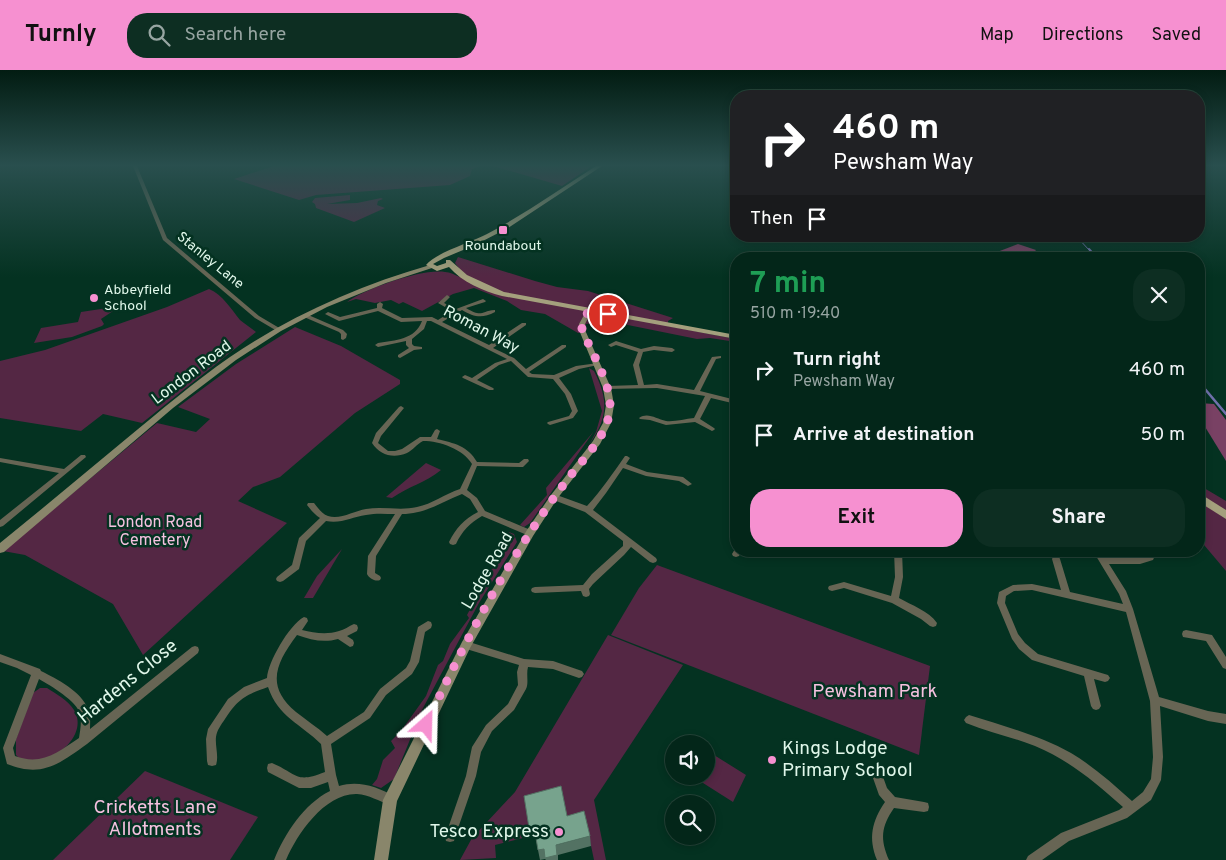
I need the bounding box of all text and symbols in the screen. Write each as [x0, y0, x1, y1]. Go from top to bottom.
search box [127, 13, 477, 58]
text: Turnly [25, 20, 97, 50]
icon: search [145, 21, 173, 49]
text: Search here [185, 23, 286, 47]
text: Map [980, 24, 1014, 47]
text: Directions [1042, 24, 1124, 47]
text: Saved [1152, 24, 1201, 47]
text: 460 m [833, 107, 939, 151]
icon: right [750, 110, 815, 175]
text: Pewsham Way [833, 150, 973, 177]
icon: arrive [803, 205, 831, 233]
text: Then [750, 207, 793, 231]
marker: Roundabout [497, 224, 509, 236]
street label: Stanley Lane [173, 229, 247, 293]
place label: Roundabout [464, 238, 542, 255]
text: 7 min [750, 266, 826, 303]
button: close [1133, 269, 1185, 321]
place label: Abbeyfield School [104, 282, 171, 315]
marker: Abbeyfield School [88, 292, 100, 304]
pin [587, 293, 629, 335]
icon: arrive [594, 300, 622, 328]
street label: Roman Way [439, 302, 523, 358]
text: 510 m · 19:40 [750, 304, 840, 324]
street label: London Road [148, 337, 236, 409]
text: Turn right [793, 348, 881, 372]
icon: right [750, 356, 778, 384]
text: 460 m [1129, 358, 1185, 382]
text: Pewsham Way [793, 372, 895, 392]
icon: arrive [750, 421, 778, 449]
text: Arrive at destination [793, 423, 974, 447]
text: 50 m [1140, 423, 1185, 447]
button: Exit [750, 489, 963, 547]
button: Share [973, 489, 1185, 547]
park label: London Road Cemetery [108, 513, 202, 551]
street label: Lodge Road [458, 529, 518, 613]
street label: Hardens Close [73, 634, 183, 730]
park label: Pewsham Park [812, 680, 938, 704]
position arrow [399, 698, 451, 750]
map controls [665, 735, 715, 845]
button: sound [665, 735, 715, 785]
place label: Kings Lodge Primary School [782, 737, 913, 783]
marker: Kings Lodge Primary School [766, 754, 778, 766]
button: search [665, 795, 715, 845]
park label: Cricketts Lane Allotments [94, 796, 216, 842]
place label: Tesco Express [429, 820, 549, 844]
marker: Tesco Express [553, 826, 565, 838]

